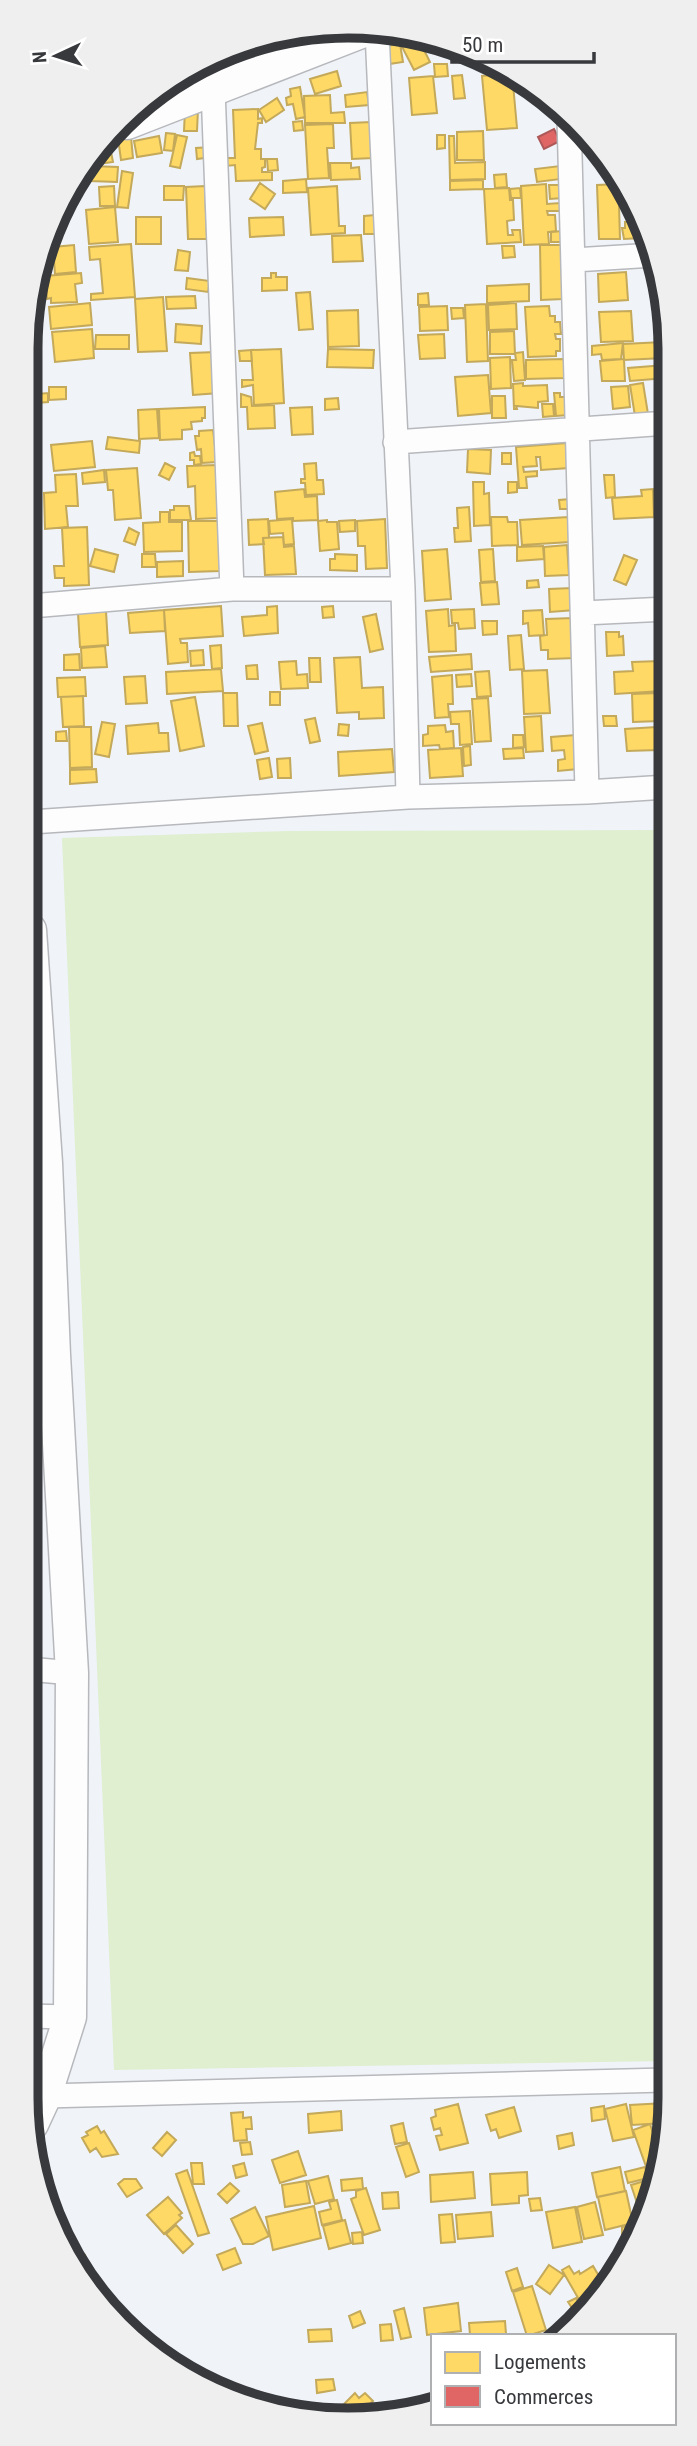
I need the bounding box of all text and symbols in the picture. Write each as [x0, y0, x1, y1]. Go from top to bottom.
north arrow [21, 21, 91, 91]
scale bar [452, 21, 594, 65]
text: 50 m [462, 33, 503, 57]
text: N [28, 51, 51, 64]
legend [431, 2334, 676, 2425]
text: Logements [494, 2350, 586, 2374]
text: Commerces [494, 2385, 593, 2409]

